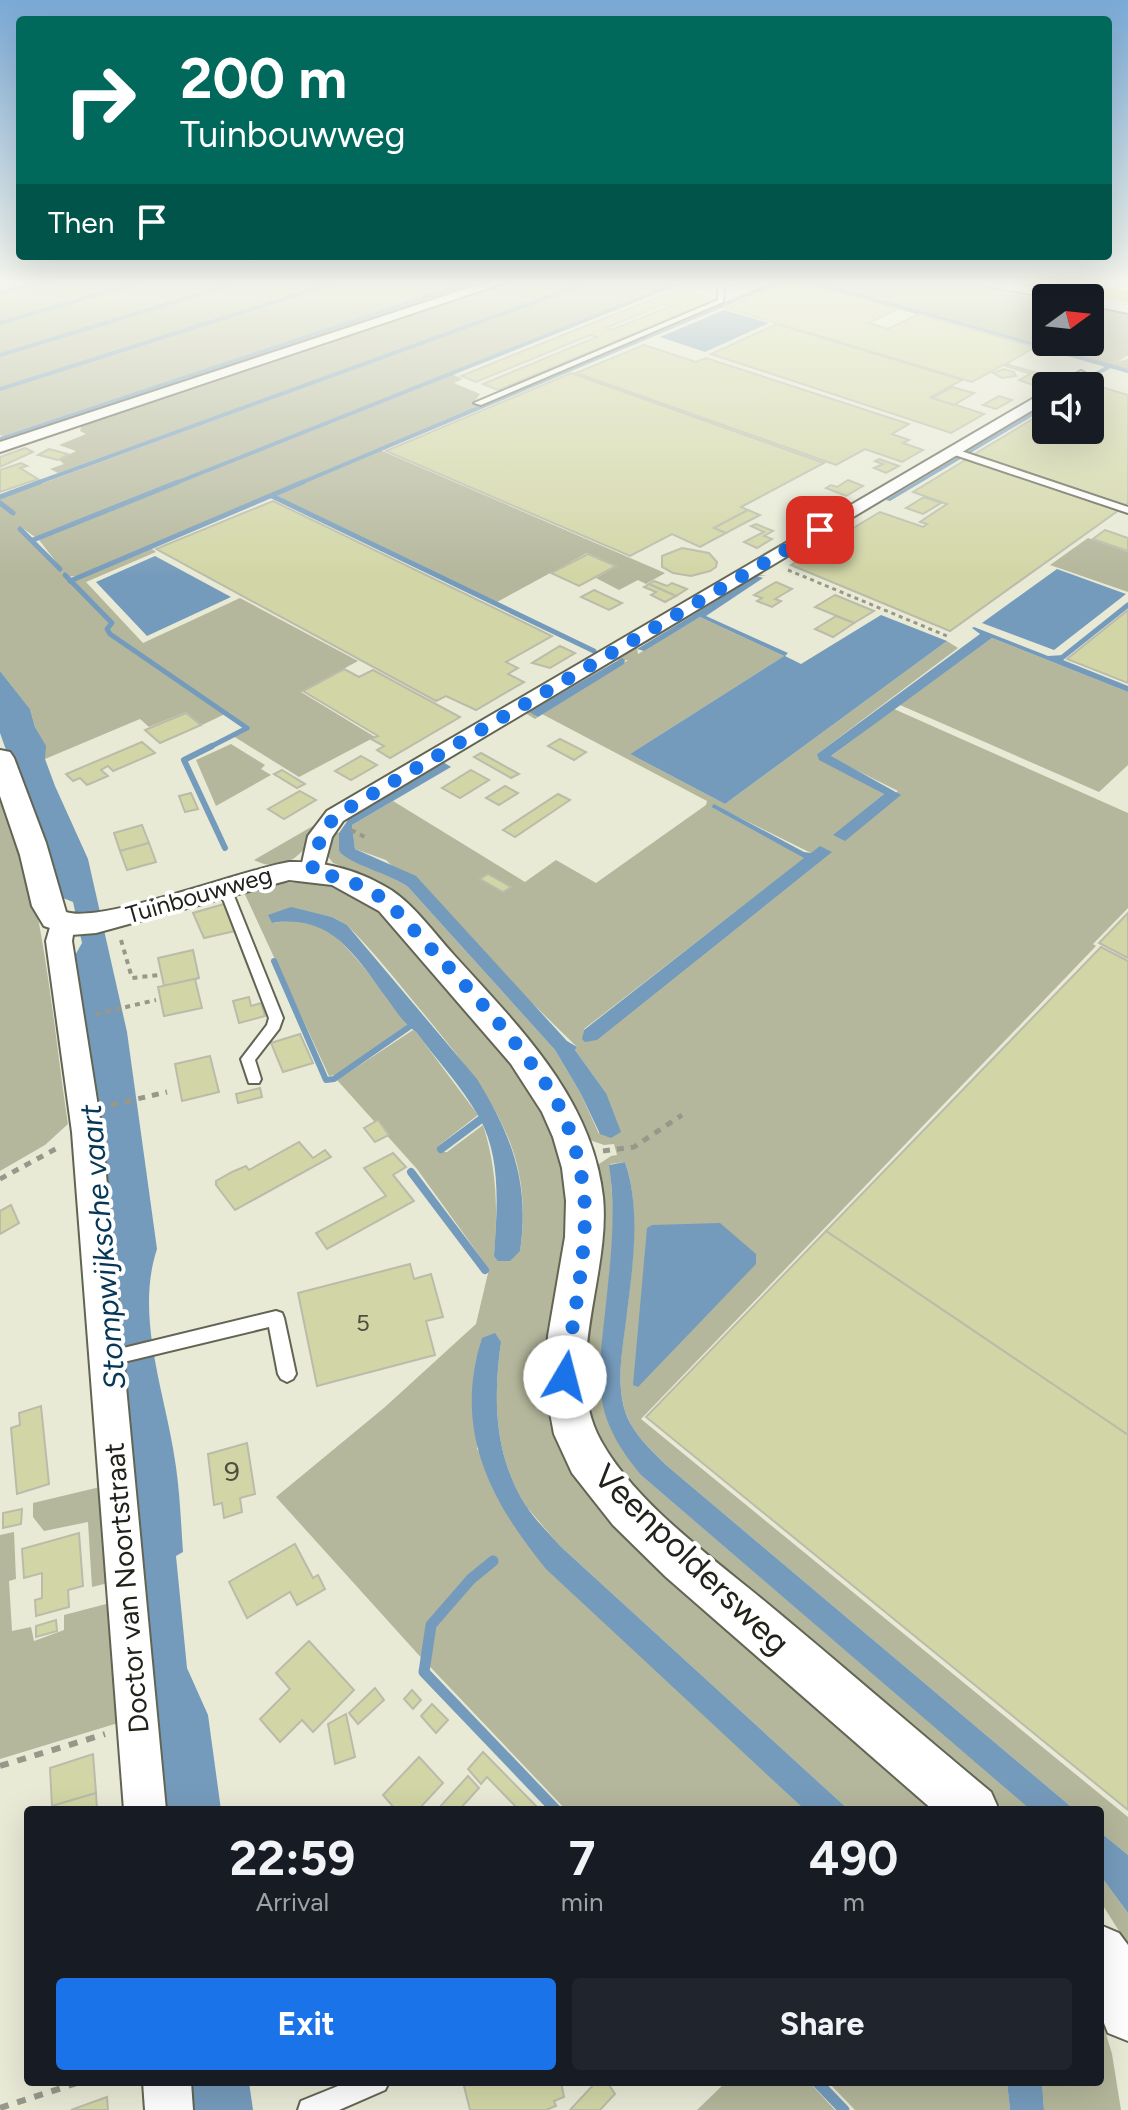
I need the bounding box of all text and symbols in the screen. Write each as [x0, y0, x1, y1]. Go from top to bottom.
text: 200 m [180, 45, 347, 112]
icon: right [48, 48, 152, 152]
text: Tuinbouwweg [180, 113, 406, 156]
icon: arrive [130, 200, 174, 244]
text: Then [48, 204, 114, 241]
north arrow [1032, 284, 1104, 356]
map controls [1032, 284, 1104, 444]
button: sound [1032, 372, 1104, 444]
pin [786, 496, 854, 564]
icon: arrive [798, 508, 842, 552]
street label: Tuinbouwweg [123, 860, 275, 929]
water label: Stompwijksche vaart [72, 1102, 133, 1391]
house number: 5 [356, 1308, 370, 1337]
position arrow [523, 1335, 607, 1419]
street label: Doctor van Noortstraat [96, 1441, 156, 1735]
house number: 9 [224, 1454, 240, 1488]
street label: Veenpoldersweg [585, 1456, 798, 1663]
text: 22:59 [230, 1829, 355, 1887]
text: 7 [569, 1829, 596, 1887]
text: 490 [809, 1829, 898, 1887]
text: Arrival [256, 1886, 329, 1918]
text: min [561, 1886, 604, 1918]
text: m [843, 1886, 865, 1918]
button: Exit [56, 1978, 556, 2070]
button: Share [572, 1978, 1072, 2070]

